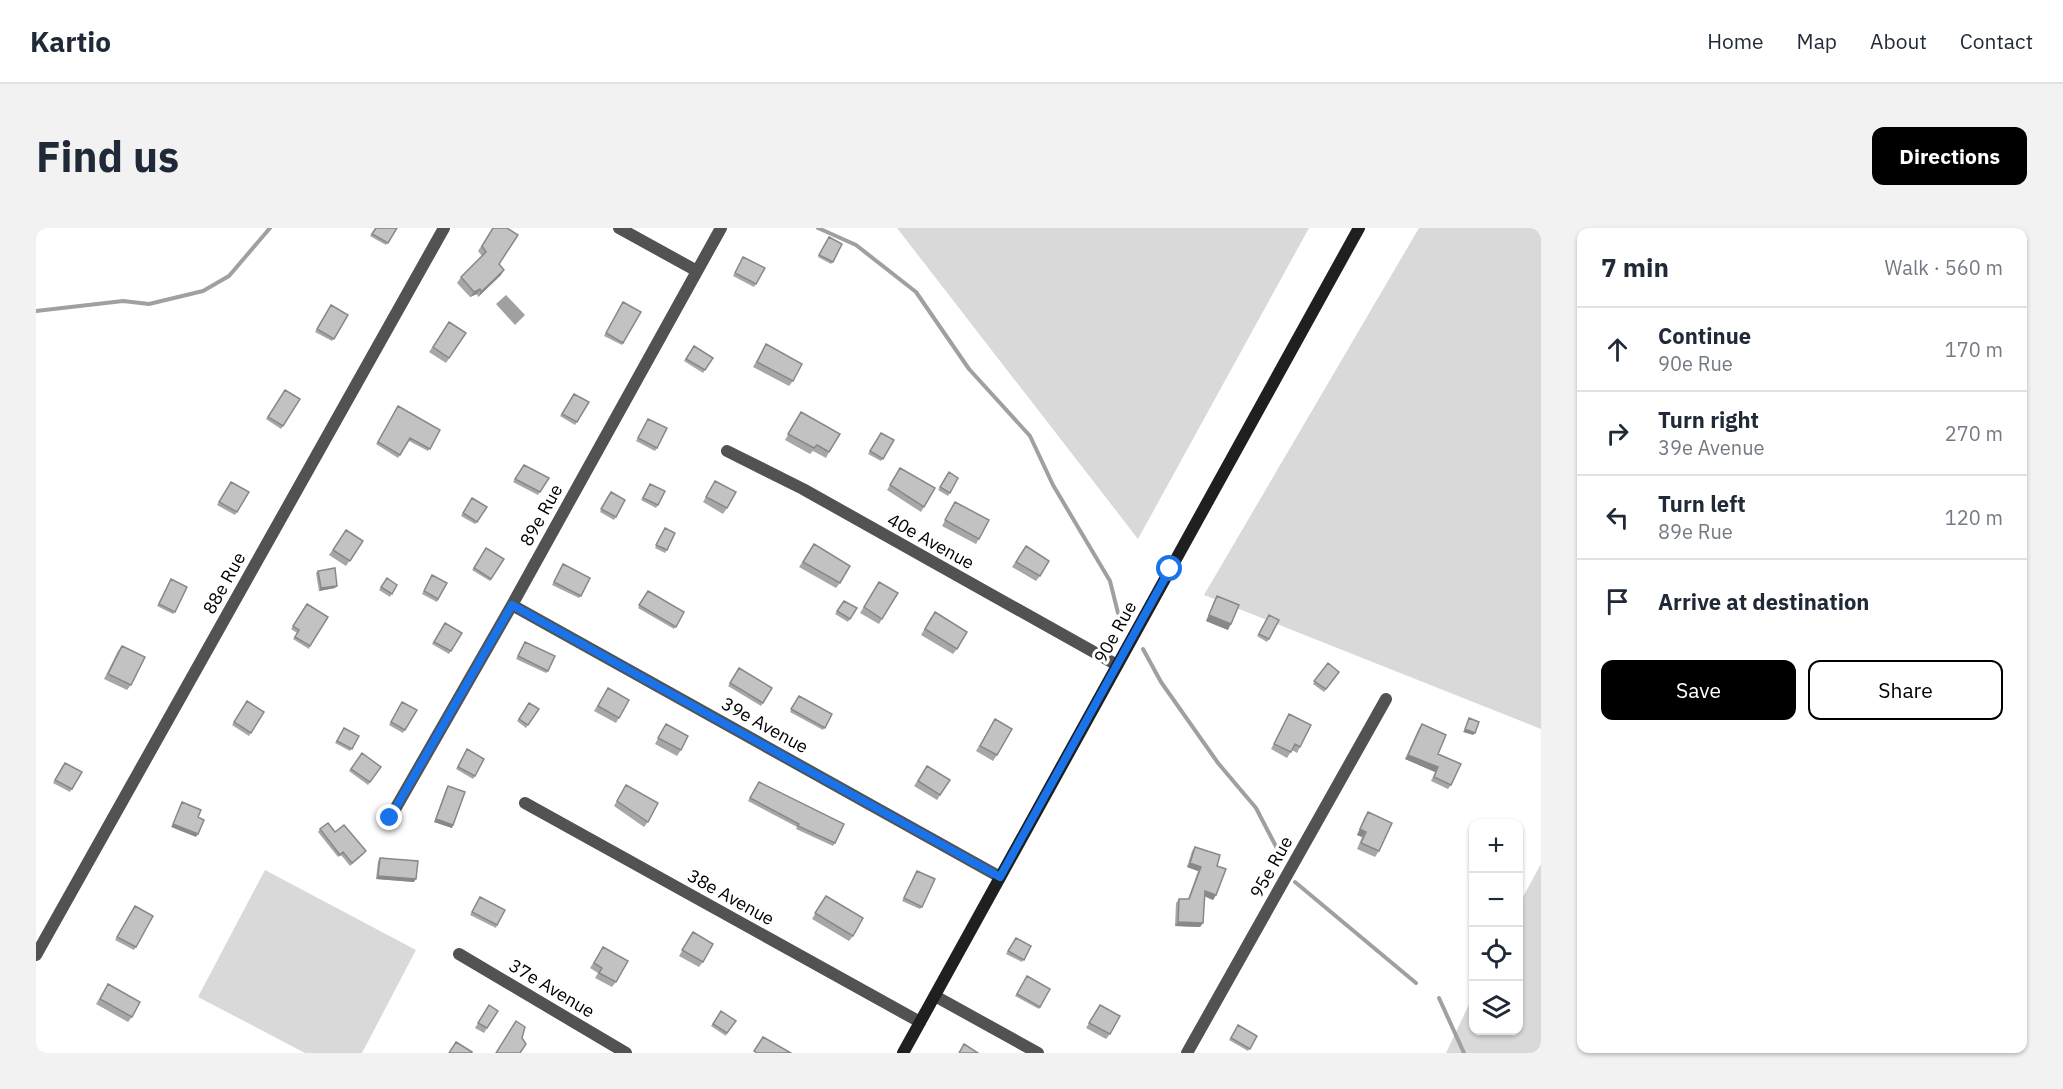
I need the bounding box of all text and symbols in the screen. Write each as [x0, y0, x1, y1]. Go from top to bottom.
text: Kartio [30, 23, 111, 60]
text: Home [1707, 27, 1764, 55]
text: Map [1797, 27, 1837, 55]
text: About [1870, 27, 1927, 55]
text: Contact [1960, 27, 2033, 55]
button: Directions [1872, 127, 2027, 185]
text: Find us [36, 129, 179, 184]
text: 7 min [1601, 250, 1669, 284]
text: Walk · 560 m [1885, 254, 2003, 281]
text: Continue [1658, 321, 1751, 350]
icon: ahead [1601, 333, 1634, 366]
text: 170 m [1945, 336, 2003, 363]
text: 90e Rue [1658, 350, 1733, 377]
text: Turn right [1658, 405, 1759, 434]
icon: right [1601, 417, 1634, 450]
text: 270 m [1945, 420, 2003, 447]
text: 39e Avenue [1658, 434, 1764, 461]
street label: 89e Rue [515, 480, 567, 550]
text: Turn left [1658, 489, 1746, 518]
icon: left [1601, 501, 1634, 534]
text: 120 m [1945, 504, 2003, 531]
street label: 40e Avenue [884, 508, 979, 574]
text: 89e Rue [1658, 518, 1733, 545]
street label: 88e Rue [198, 548, 250, 618]
route start [1156, 555, 1182, 581]
icon: arrive [1601, 585, 1634, 618]
text: Arrive at destination [1658, 587, 1869, 616]
street label: 90e Rue [1089, 597, 1141, 667]
button: Save [1601, 660, 1796, 720]
button: Share [1808, 660, 2003, 720]
street label: 39e Avenue [718, 692, 813, 758]
route end [376, 804, 402, 830]
map controls [1469, 819, 1523, 1035]
button: + [1469, 819, 1523, 873]
street label: 95e Rue [1245, 832, 1297, 902]
street label: 38e Avenue [684, 864, 779, 930]
button: − [1469, 873, 1523, 927]
button: locate [1469, 927, 1523, 981]
street label: 37e Avenue [505, 953, 599, 1023]
button: layers [1469, 981, 1523, 1035]

